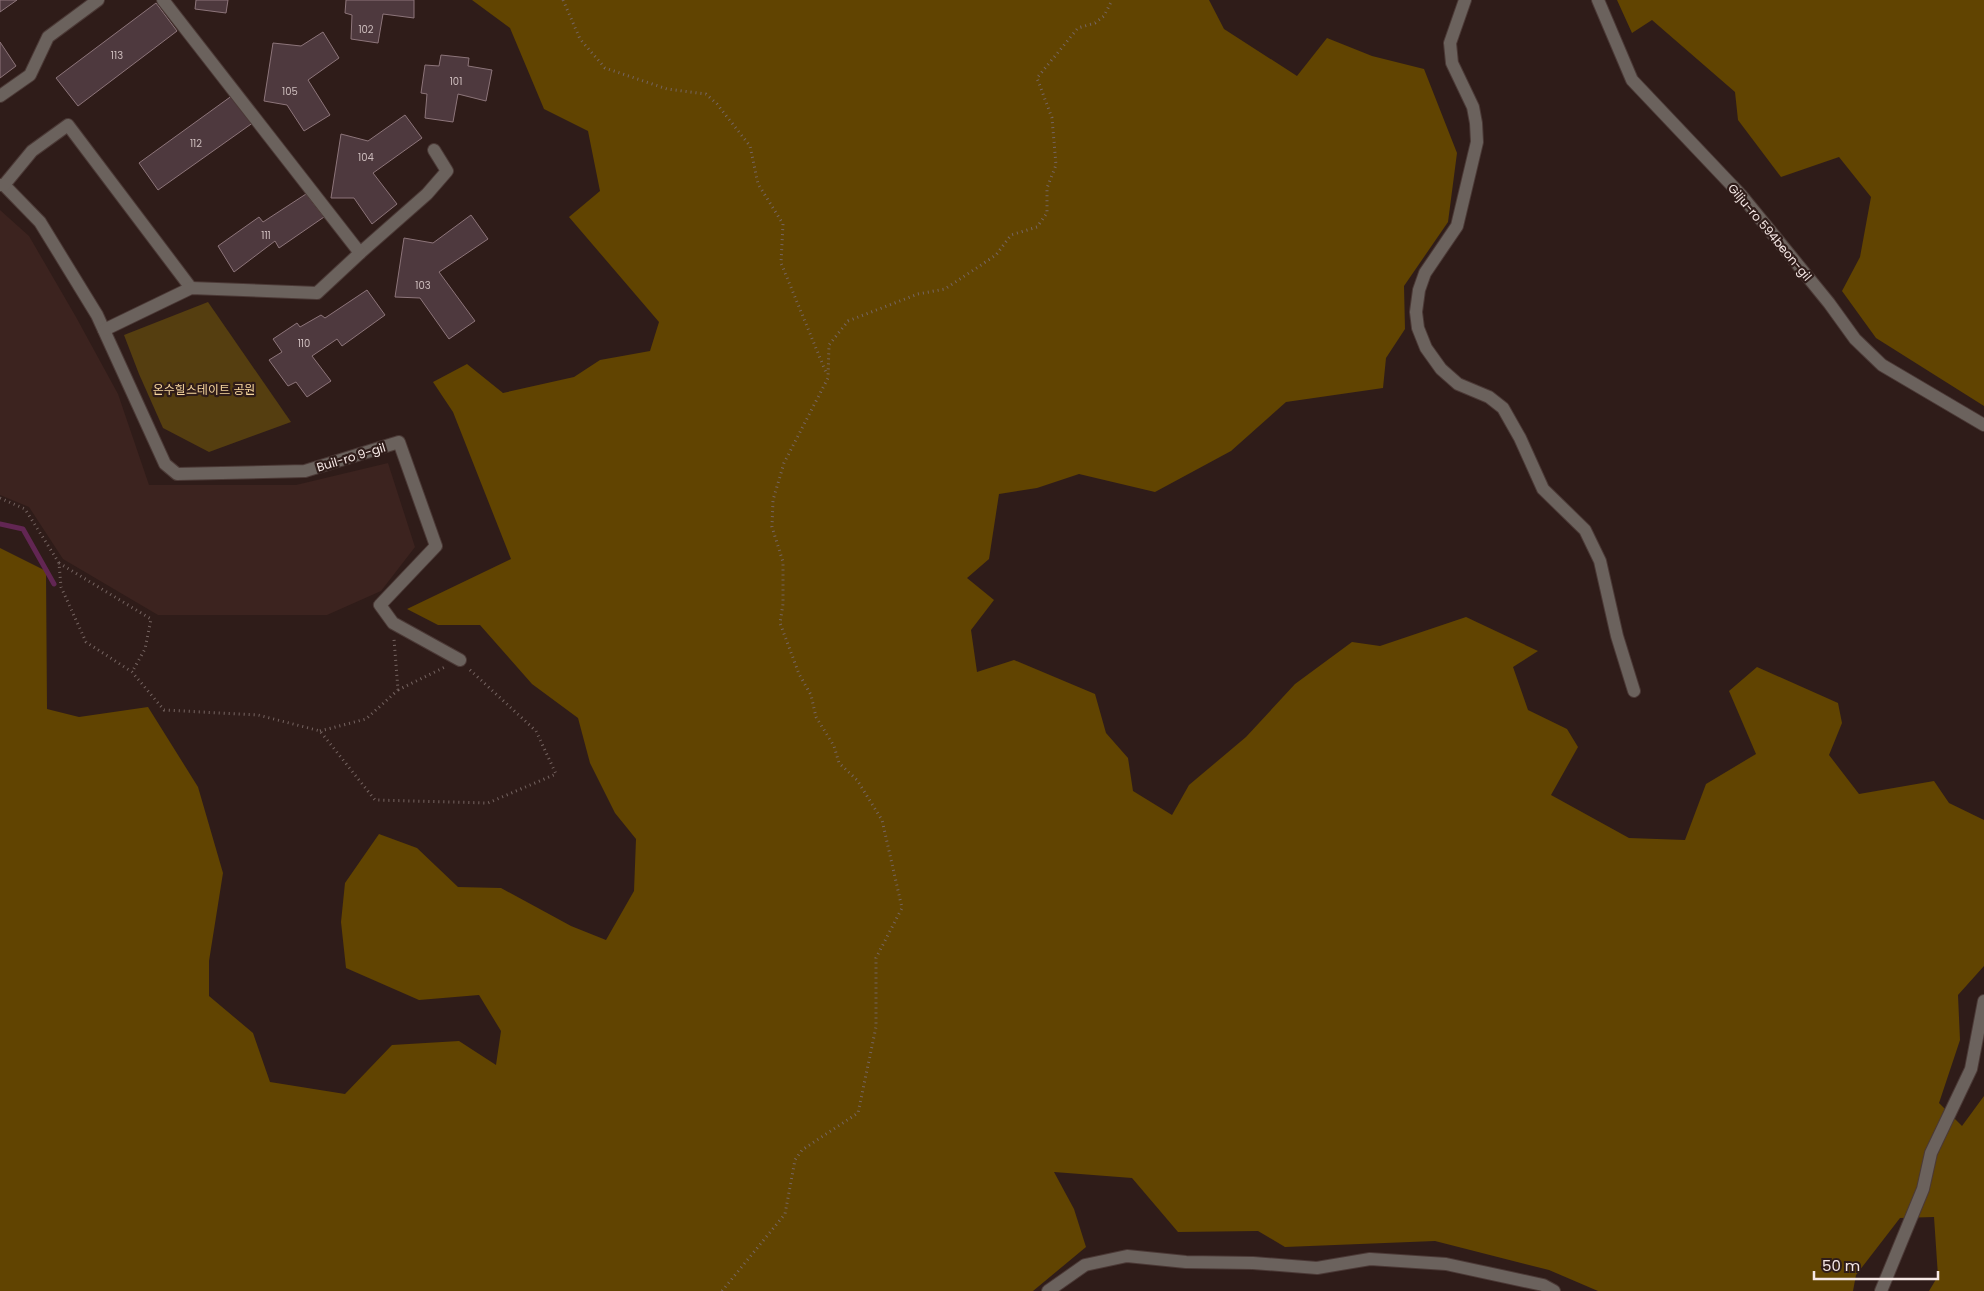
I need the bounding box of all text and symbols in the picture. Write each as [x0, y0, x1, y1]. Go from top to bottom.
house number: 102 [358, 22, 374, 37]
house number: 113 [111, 48, 123, 63]
house number: 101 [450, 74, 462, 89]
house number: 105 [282, 84, 298, 99]
house number: 112 [190, 136, 202, 151]
house number: 104 [358, 150, 374, 165]
street label: Gilju-ro 594beon-gil [1724, 180, 1816, 284]
house number: 111 [261, 228, 271, 243]
house number: 103 [415, 278, 431, 293]
house number: 110 [298, 336, 310, 351]
park label: 온수힐스테이트 공원 [153, 381, 255, 398]
street label: Buil-ro 9-gil [315, 438, 388, 476]
scale bar [1814, 1248, 1938, 1280]
text: 50 m [1822, 1255, 1860, 1276]

